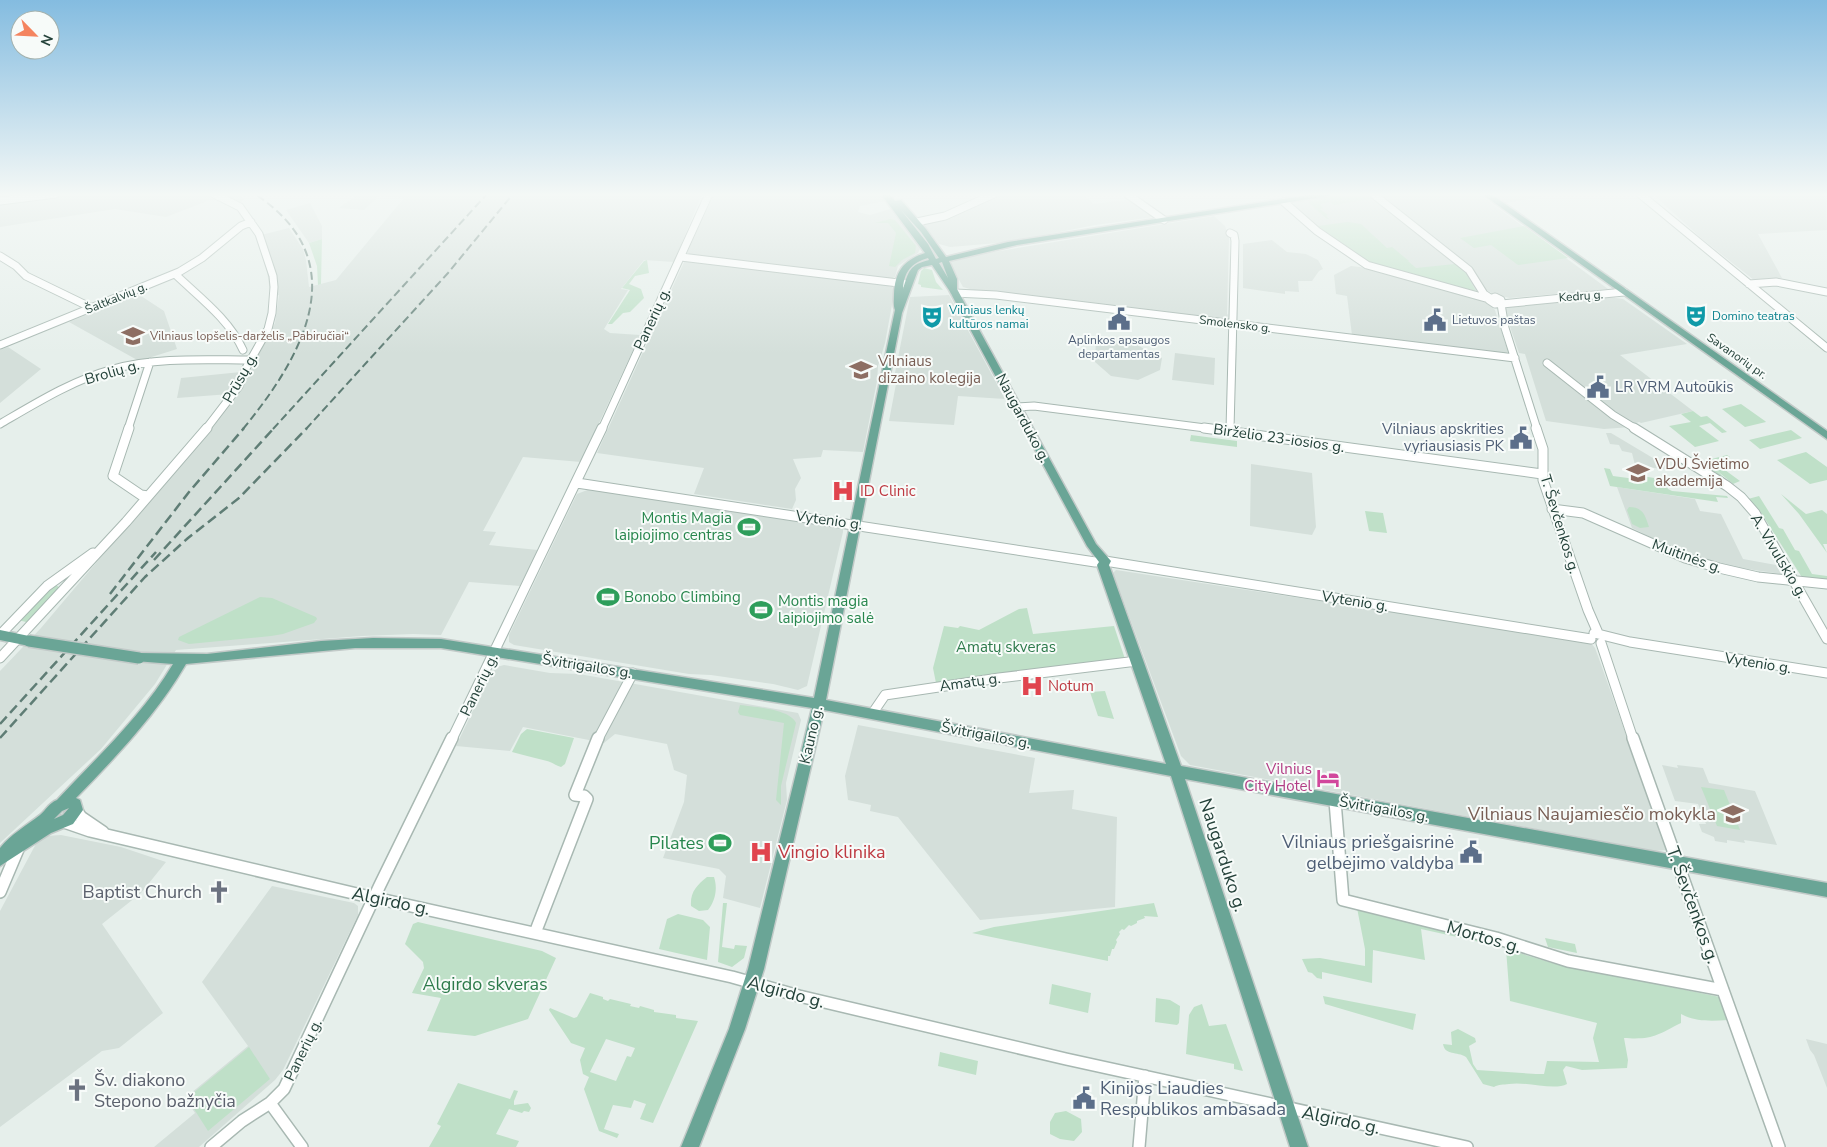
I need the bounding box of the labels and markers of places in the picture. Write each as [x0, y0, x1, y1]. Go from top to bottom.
place label: Vilniaus lenkų kultūros namai [948, 302, 1028, 332]
theatre icon: Domino teatras [1683, 303, 1709, 329]
theatre icon: Vilniaus lenkų kultūros namai [919, 304, 945, 330]
public building icon: Aplinkos apsaugos departamentas [1106, 306, 1132, 332]
public building icon: Lietuvos paštas [1422, 307, 1448, 333]
place label: Domino teatras [1712, 308, 1795, 324]
place label: Lietuvos paštas [1452, 312, 1536, 328]
school or university icon: Vilniaus lopšelis-darželis „Pabiručiai“ [120, 323, 146, 349]
place label: Vilniaus lopšelis-darželis „Pabiručiai“ [149, 328, 349, 344]
place label: Aplinkos apsaugos departamentas [1068, 332, 1170, 362]
place label: Vilniaus dizaino kolegija [877, 351, 981, 388]
school or university icon: Vilniaus dizaino kolegija [848, 357, 874, 383]
public building icon: LR VRM Autoūkis [1585, 374, 1611, 400]
place label: LR VRM Autoūkis [1615, 377, 1734, 397]
place label: Vilniaus apskrities vyriausiasis PK [1381, 419, 1505, 456]
public building icon: Vilniaus apskrities vyriausiasis PK [1508, 425, 1534, 451]
place label: VDU Švietimo akademija [1654, 453, 1749, 491]
school or university icon: VDU Švietimo akademija [1625, 460, 1651, 486]
hospital icon: ID Clinic [830, 478, 856, 504]
place label: ID Clinic [860, 481, 916, 501]
place label: Montis Magia laipiojimo centras [615, 508, 732, 545]
sports icon: Montis Magia laipiojimo centras [736, 514, 762, 540]
sports icon: Bonobo Climbing [595, 584, 621, 610]
place label: Bonobo Climbing [624, 587, 741, 607]
place label: Montis magia laipiojimo salė [778, 591, 874, 628]
sports icon: Montis magia laipiojimo salė [748, 597, 774, 623]
hospital icon: Notum [1019, 673, 1045, 699]
place label: Notum [1048, 676, 1094, 696]
place label: Vilnius City Hotel [1244, 759, 1313, 796]
hotel icon: Vilnius City Hotel [1315, 765, 1341, 791]
school or university icon: Vilniaus Naujamiesčio mokykla [1720, 801, 1746, 827]
place label: Vilniaus Naujamiesčio mokykla [1467, 802, 1716, 826]
sports icon: Pilates [707, 830, 733, 856]
place label: Vilniaus priešgaisrinė gelbėjimo valdyba [1281, 830, 1454, 875]
place label: Pilates [649, 831, 704, 855]
hospital icon: Vingio klinika [748, 839, 774, 865]
public building icon: Vilniaus priešgaisrinė gelbėjimo valdyba [1458, 839, 1484, 865]
place label: Vingio klinika [777, 840, 886, 864]
church icon: Baptist Church [206, 879, 232, 905]
place label: Baptist Church [83, 880, 202, 904]
place label: Šv. diakono Stepono bažnyčia [94, 1068, 236, 1113]
place label: Kinijos Liaudies Respublikos ambasada [1100, 1076, 1286, 1121]
church icon: Šv. diakono Stepono bažnyčia [64, 1077, 90, 1103]
public building icon: Kinijos Liaudies Respublikos ambasada [1071, 1085, 1097, 1111]

